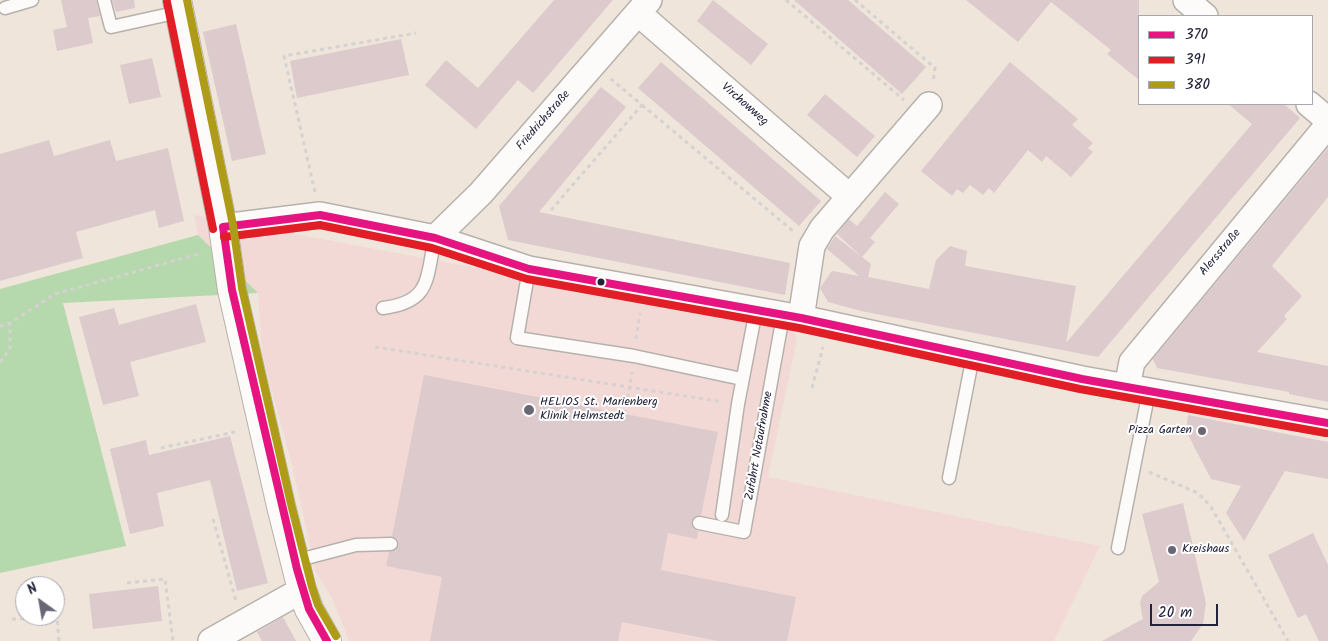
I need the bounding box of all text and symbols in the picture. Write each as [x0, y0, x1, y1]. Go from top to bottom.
legend [1138, 15, 1313, 105]
text: 370 [1185, 23, 1208, 47]
text: 391 [1185, 48, 1206, 72]
text: 380 [1185, 73, 1210, 97]
street label: Virchowweg [718, 81, 770, 129]
street label: Friedrichstraße [514, 88, 574, 154]
street label: Alersstraße [1197, 227, 1245, 279]
unlabelled marker [596, 277, 606, 287]
street label: Zufahrt Notaufnahme [743, 390, 777, 502]
place label: HELIOS St. Marienberg Klinik Helmstedt [540, 396, 658, 424]
marker: HELIOS St. Marienberg Klinik Helmstedt [522, 403, 536, 417]
place label: Pizza Garten [1128, 424, 1192, 438]
marker: Pizza Garten [1196, 425, 1208, 437]
place label: Kreishaus [1182, 543, 1229, 557]
marker: Kreishaus [1166, 544, 1178, 556]
north arrow [15, 576, 65, 626]
text: N [23, 577, 42, 601]
scale bar [1153, 594, 1220, 626]
text: 20 m [1158, 601, 1192, 625]

